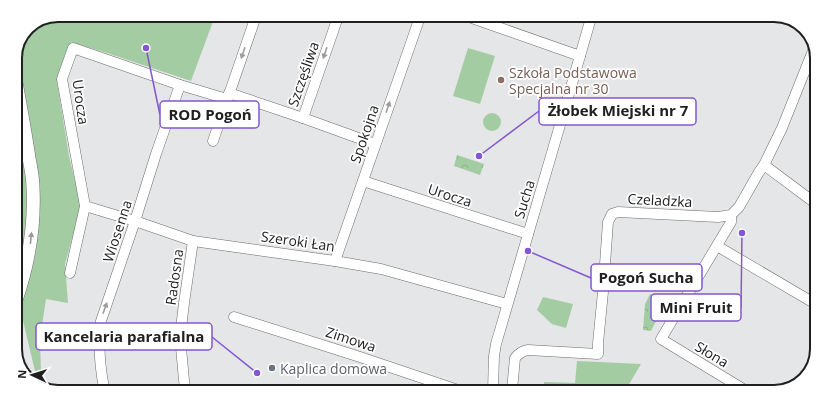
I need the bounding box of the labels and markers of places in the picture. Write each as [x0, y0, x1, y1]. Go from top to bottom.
place label: Szkoła Podstawowa Specjalna nr 30 [509, 63, 637, 98]
marker: Szkoła Podstawowa Specjalna nr 30 [496, 75, 506, 85]
callout: Żłobek Miejski nr 7 [539, 98, 696, 125]
callout: ROD Pogoń [160, 101, 259, 128]
callout: Pogoń Sucha [591, 264, 702, 291]
callout: Mini Fruit [651, 294, 741, 321]
callout: Kancelaria parafialna [36, 323, 212, 350]
place label: Kaplica domowa [280, 359, 387, 378]
marker: Kaplica domowa [267, 363, 277, 373]

